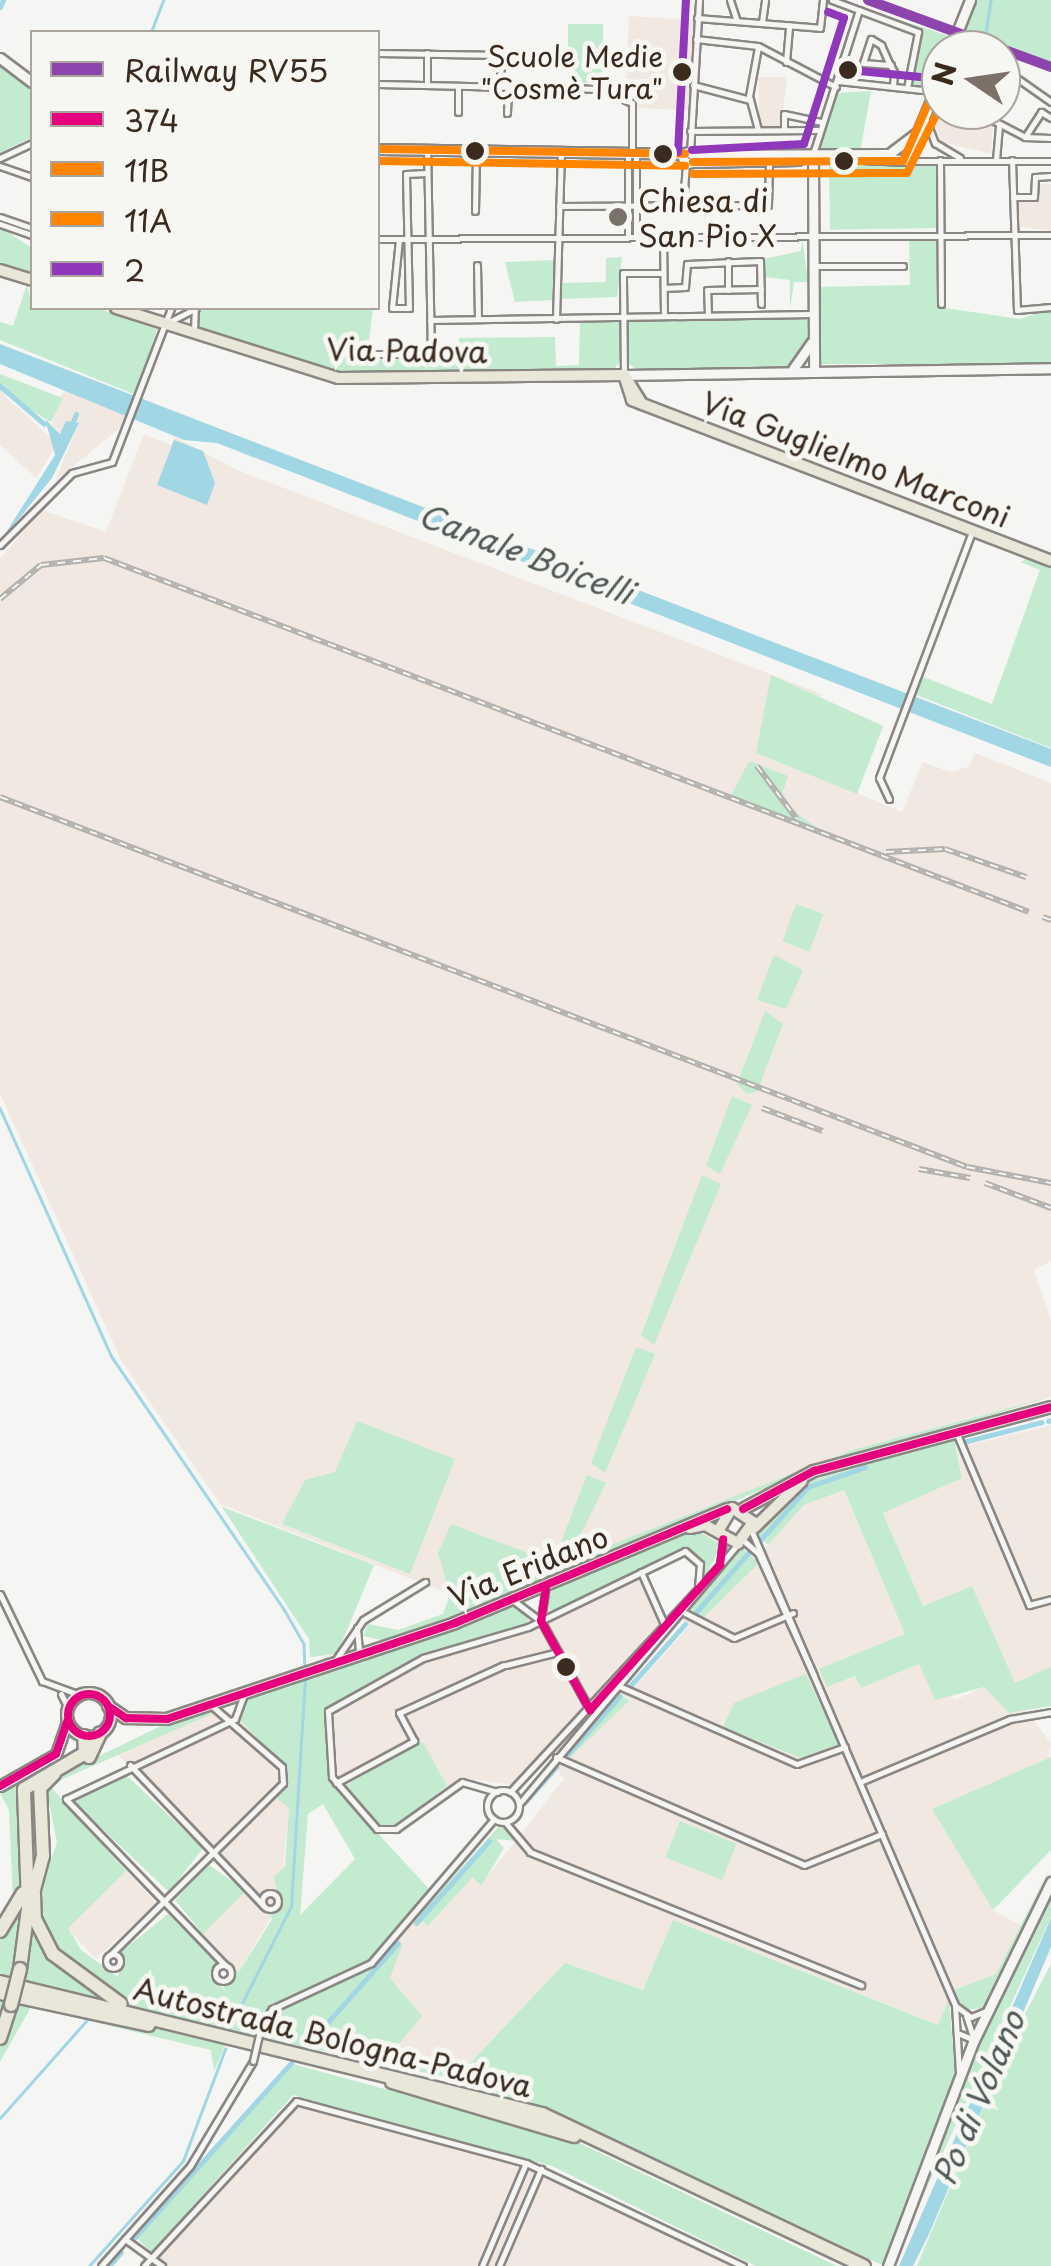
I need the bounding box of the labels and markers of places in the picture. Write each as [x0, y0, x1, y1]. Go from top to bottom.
place label: Scuole Medie "Cosmè Tura" [480, 39, 663, 105]
unlabelled marker [838, 60, 858, 80]
marker: Scuole Medie "Cosmè Tura" [672, 62, 692, 82]
unlabelled marker [465, 141, 485, 161]
unlabelled marker [653, 144, 673, 164]
unlabelled marker [834, 151, 854, 171]
place label: Chiesa di San Pio X [638, 182, 775, 252]
marker: Chiesa di San Pio X [607, 206, 629, 228]
unlabelled marker [556, 1657, 576, 1677]

